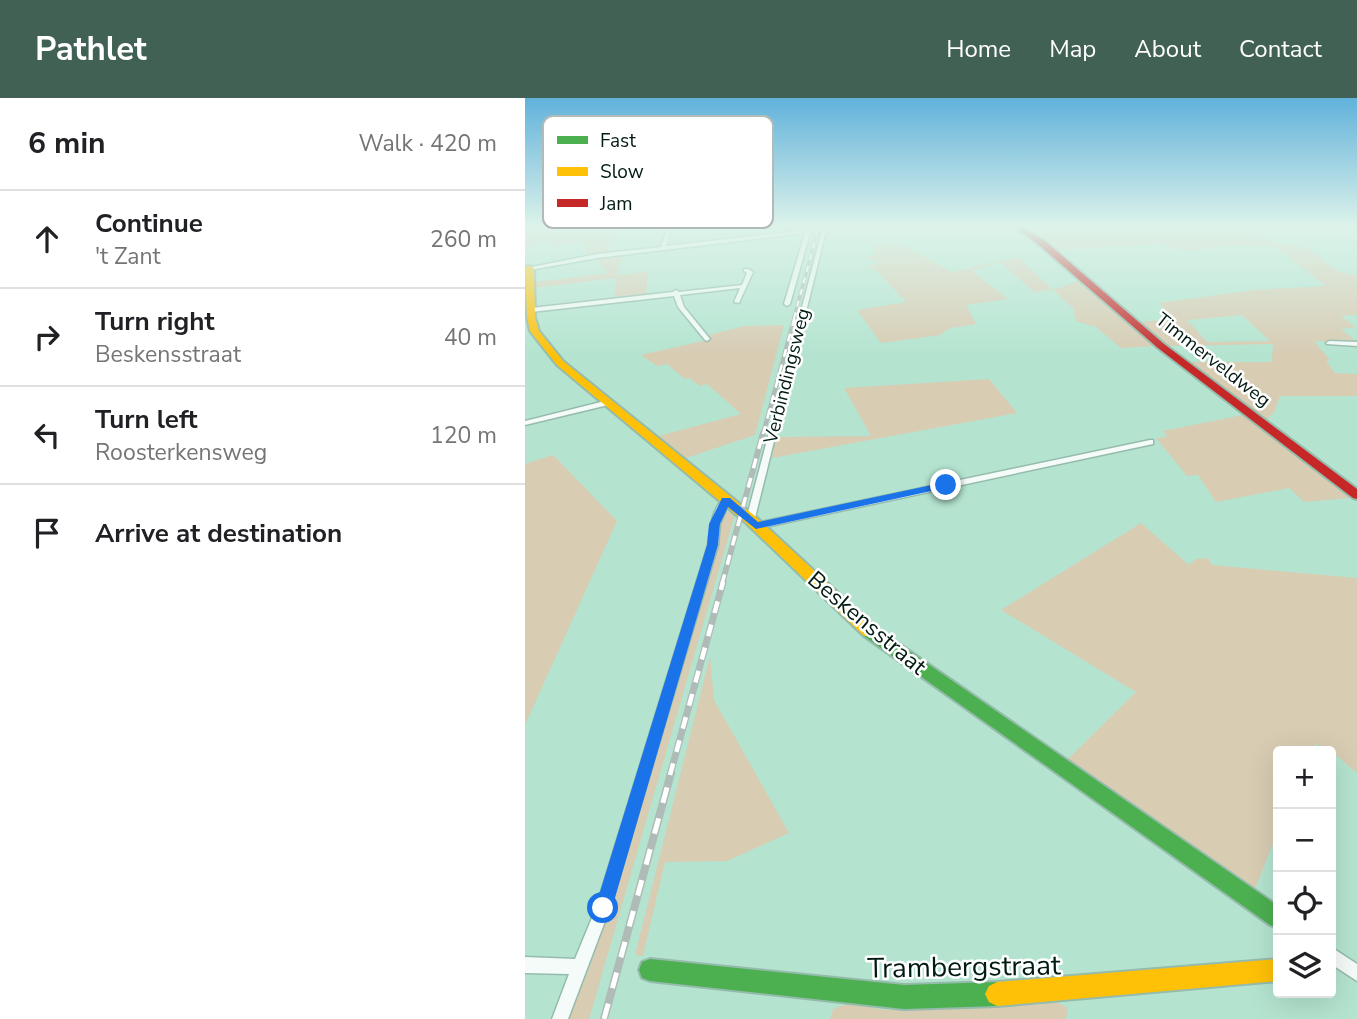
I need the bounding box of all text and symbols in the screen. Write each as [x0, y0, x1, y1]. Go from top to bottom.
text: Pathlet [35, 27, 147, 72]
text: Home [946, 33, 1011, 65]
text: Map [1049, 33, 1096, 65]
text: About [1134, 33, 1201, 65]
text: Contact [1239, 33, 1322, 65]
legend [543, 116, 773, 228]
text: 6 min [28, 123, 106, 164]
text: Walk · 420 m [358, 128, 497, 159]
text: Fast [600, 128, 636, 154]
text: Slow [600, 159, 644, 185]
text: Jam [599, 191, 633, 217]
text: Continue [95, 206, 203, 241]
icon: ahead [28, 220, 66, 258]
text: 260 m [430, 224, 497, 255]
text: 't Zant [95, 241, 161, 272]
text: Turn right [95, 304, 214, 339]
street label: Verbindingsweg [757, 306, 816, 447]
street label: Timmerveldweg [1150, 307, 1276, 413]
icon: right [28, 318, 66, 356]
text: 40 m [444, 322, 497, 353]
text: Beskensstraat [95, 339, 241, 370]
text: Turn left [95, 402, 198, 437]
icon: left [28, 416, 66, 454]
text: 120 m [430, 420, 497, 451]
text: Roosterkensweg [95, 437, 267, 468]
route end [930, 469, 961, 500]
icon: arrive [28, 514, 66, 552]
text: Arrive at destination [95, 516, 342, 551]
street label: Beskensstraat [801, 564, 934, 682]
map controls [1273, 746, 1336, 998]
button: + [1273, 746, 1336, 809]
button: − [1273, 809, 1336, 872]
button: locate [1273, 872, 1336, 935]
route start [587, 892, 618, 923]
button: layers [1273, 935, 1336, 998]
street label: Trambergstraat [867, 946, 1061, 988]

